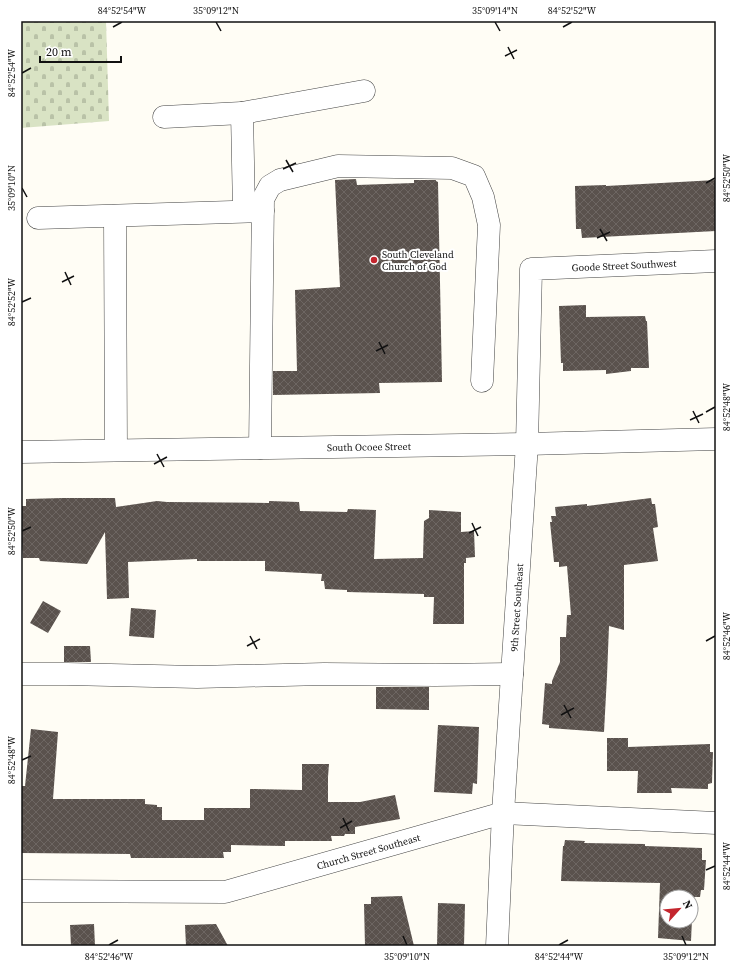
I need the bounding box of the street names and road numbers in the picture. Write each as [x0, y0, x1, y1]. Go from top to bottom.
street label: Goode Street Southwest [571, 256, 677, 274]
street label: South Ocoee Street [327, 439, 412, 454]
street label: 9th Street Southeast [507, 562, 526, 652]
street label: Church Street Southeast [315, 830, 422, 872]

